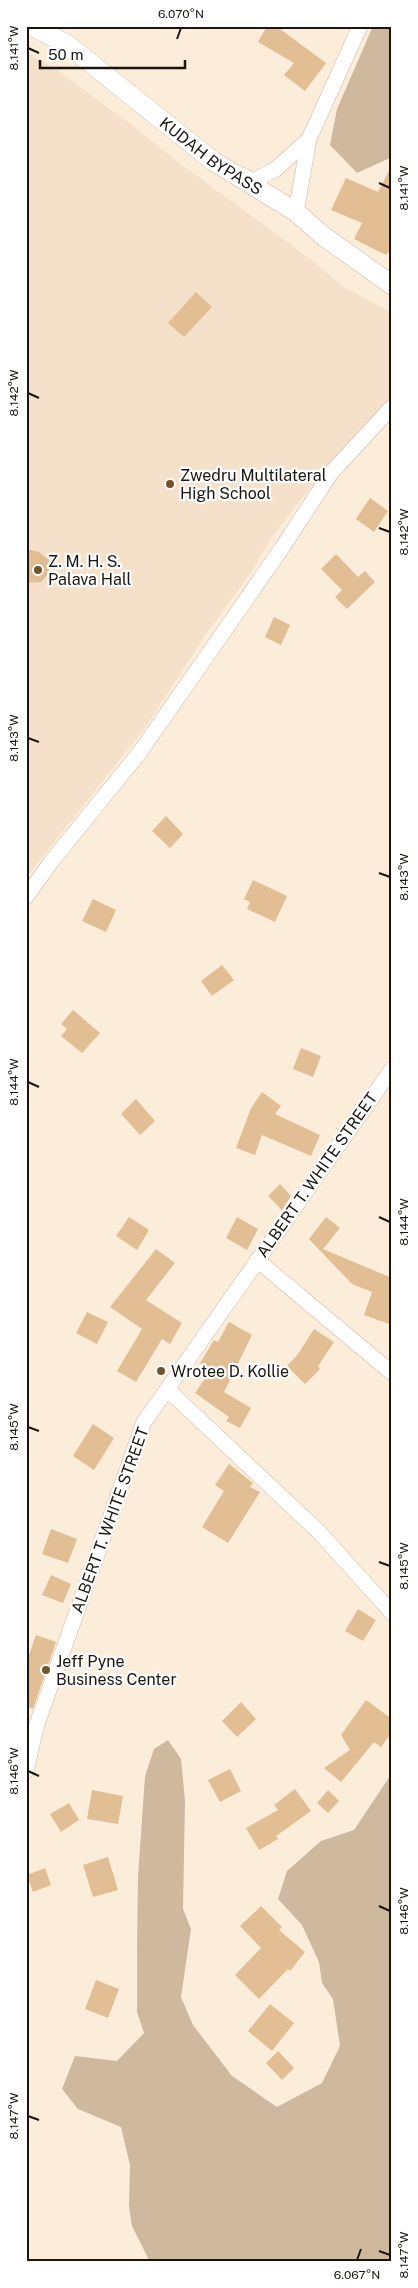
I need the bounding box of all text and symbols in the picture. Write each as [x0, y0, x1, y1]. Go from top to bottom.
text: 6.070°N [158, 7, 204, 21]
text: 8.141°W [7, 25, 21, 70]
scale bar [40, 38, 185, 70]
text: 50 m [48, 46, 83, 63]
street label: KUDAH BYPASS [156, 113, 266, 199]
text: 8.141°W [397, 165, 411, 210]
text: 8.142°W [7, 369, 21, 417]
place label: Zwedru Multilateral High School [180, 466, 327, 503]
marker: Zwedru Multilateral High School [164, 478, 176, 490]
text: 8.142°W [397, 508, 411, 556]
place label: Z. M. H. S. Palava Hall [48, 552, 132, 589]
marker: Z. M. H. S. Palava Hall [32, 564, 44, 576]
text: 8.143°W [7, 714, 21, 762]
text: 8.143°W [397, 853, 411, 901]
text: 8.144°W [7, 1058, 21, 1106]
street label: ALBERT T. WHITE STREET [253, 1089, 381, 1261]
text: 8.144°W [397, 1198, 411, 1246]
place label: Wrotee D. Kollie [171, 1362, 289, 1381]
marker: Wrotee D. Kollie [155, 1365, 167, 1377]
text: 8.145°W [7, 1403, 21, 1451]
street label: ALBERT T. WHITE STREET [67, 1424, 153, 1616]
text: 8.145°W [397, 1542, 411, 1590]
place label: Jeff Pyne Business Center [56, 1652, 177, 1689]
marker: Jeff Pyne Business Center [40, 1664, 52, 1676]
text: 8.146°W [7, 1747, 21, 1795]
text: 8.146°W [397, 1887, 411, 1935]
text: 8.147°W [7, 2092, 21, 2140]
text: 8.147°W [397, 2231, 411, 2279]
text: 6.067°N [334, 2268, 380, 2282]

